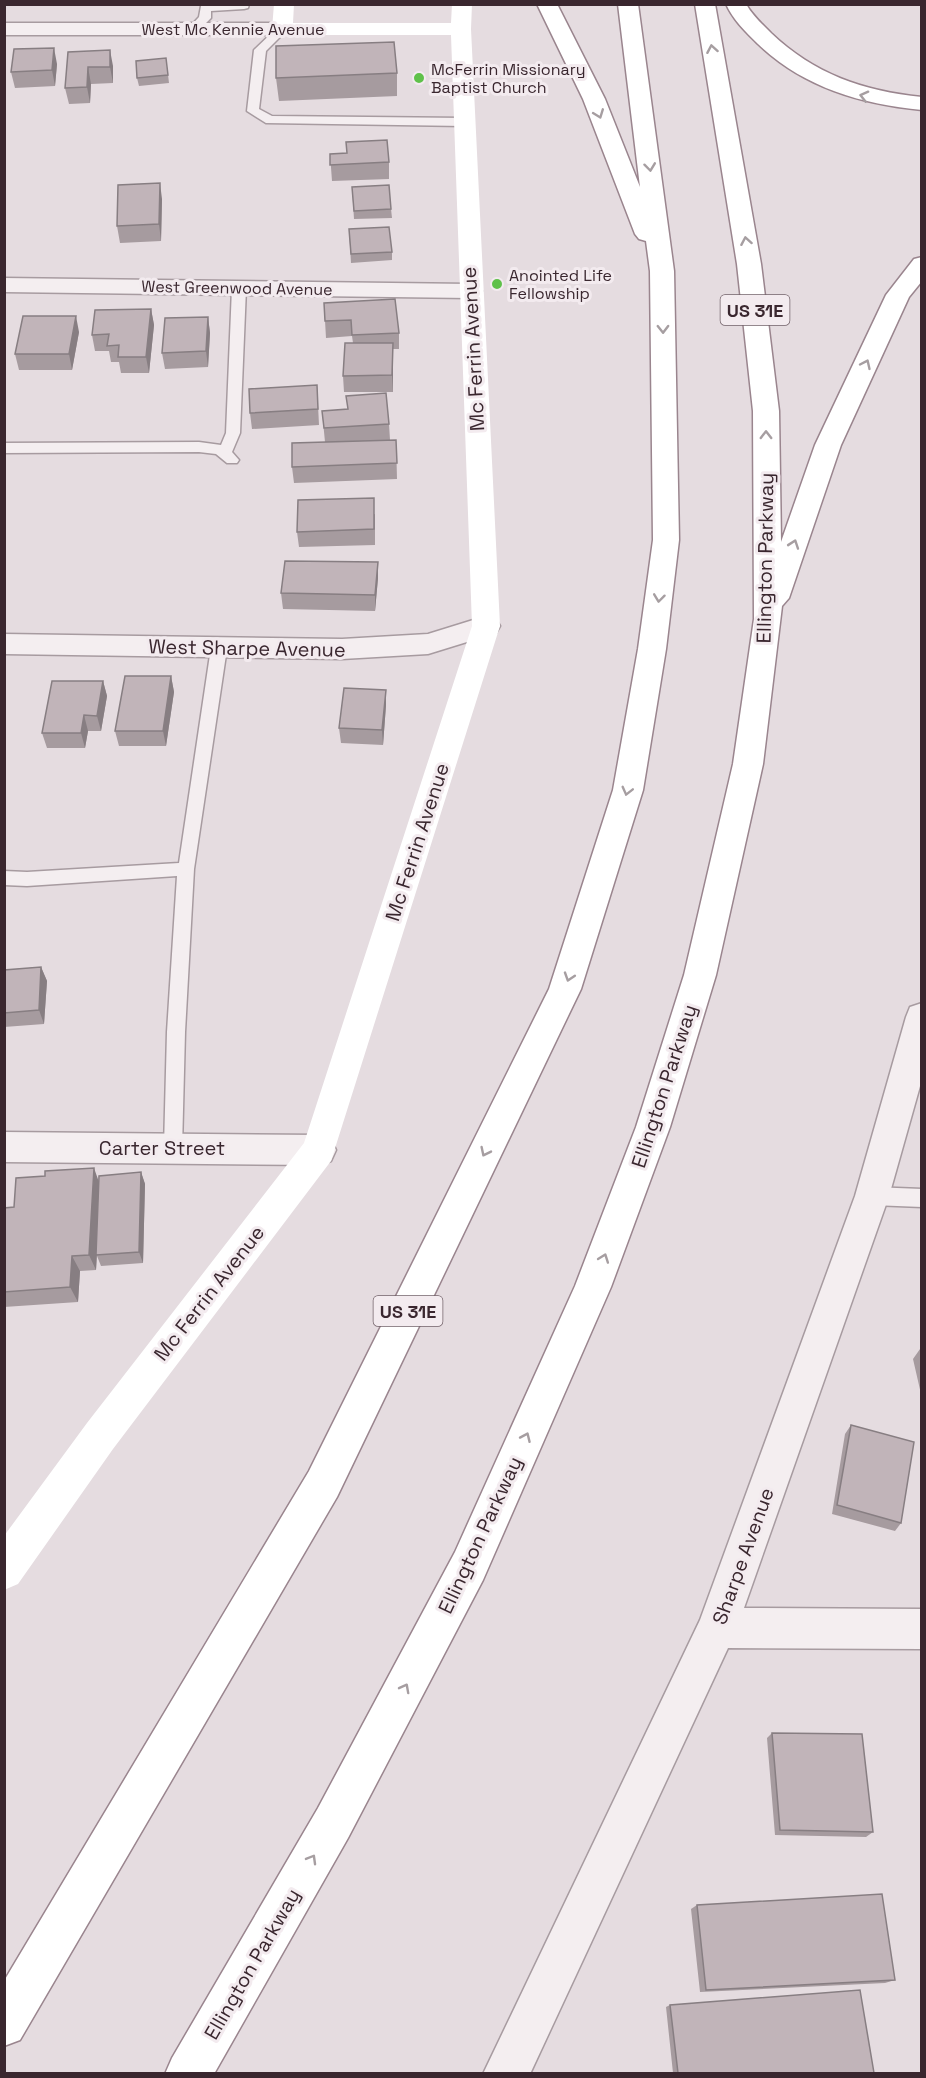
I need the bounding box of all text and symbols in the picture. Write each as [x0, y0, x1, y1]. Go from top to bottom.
street label: West Mc Kennie Avenue [142, 19, 324, 40]
one-way arrow [707, 44, 719, 54]
place label: McFerrin Missionary Baptist Church [431, 59, 586, 98]
marker: McFerrin Missionary Baptist Church [412, 71, 426, 85]
one-way arrow [859, 90, 869, 103]
one-way arrow [592, 108, 605, 119]
one-way arrow [643, 162, 656, 171]
one-way arrow [740, 237, 752, 246]
place label: Anointed Life Fellowship [509, 265, 612, 304]
street label: Mc Ferrin Avenue [456, 266, 490, 432]
street label: West Greenwood Avenue [141, 276, 333, 300]
marker: Anointed Life Fellowship [490, 277, 504, 291]
road number: US 31E [720, 295, 789, 325]
one-way arrow [657, 325, 669, 334]
one-way arrow [859, 359, 871, 370]
one-way arrow [760, 430, 772, 439]
street label: Ellington Parkway [751, 472, 779, 644]
one-way arrow [786, 539, 799, 550]
one-way arrow [653, 594, 665, 603]
street label: West Sharpe Avenue [148, 633, 346, 663]
street label: Mc Ferrin Avenue [379, 760, 455, 924]
one-way arrow [622, 785, 635, 795]
one-way arrow [564, 971, 576, 982]
street label: Ellington Parkway [625, 1001, 703, 1171]
street label: Carter Street [99, 1135, 225, 1161]
one-way arrow [481, 1146, 493, 1157]
street label: Mc Ferrin Avenue [148, 1220, 270, 1366]
one-way arrow [596, 1253, 609, 1264]
road number: US 31E [374, 1296, 442, 1326]
one-way arrow [519, 1432, 531, 1443]
street label: Ellington Parkway [432, 1452, 528, 1618]
street label: Sharpe Avenue [706, 1484, 780, 1628]
one-way arrow [398, 1683, 409, 1694]
one-way arrow [305, 1855, 316, 1865]
street label: Ellington Parkway [198, 1884, 306, 2044]

